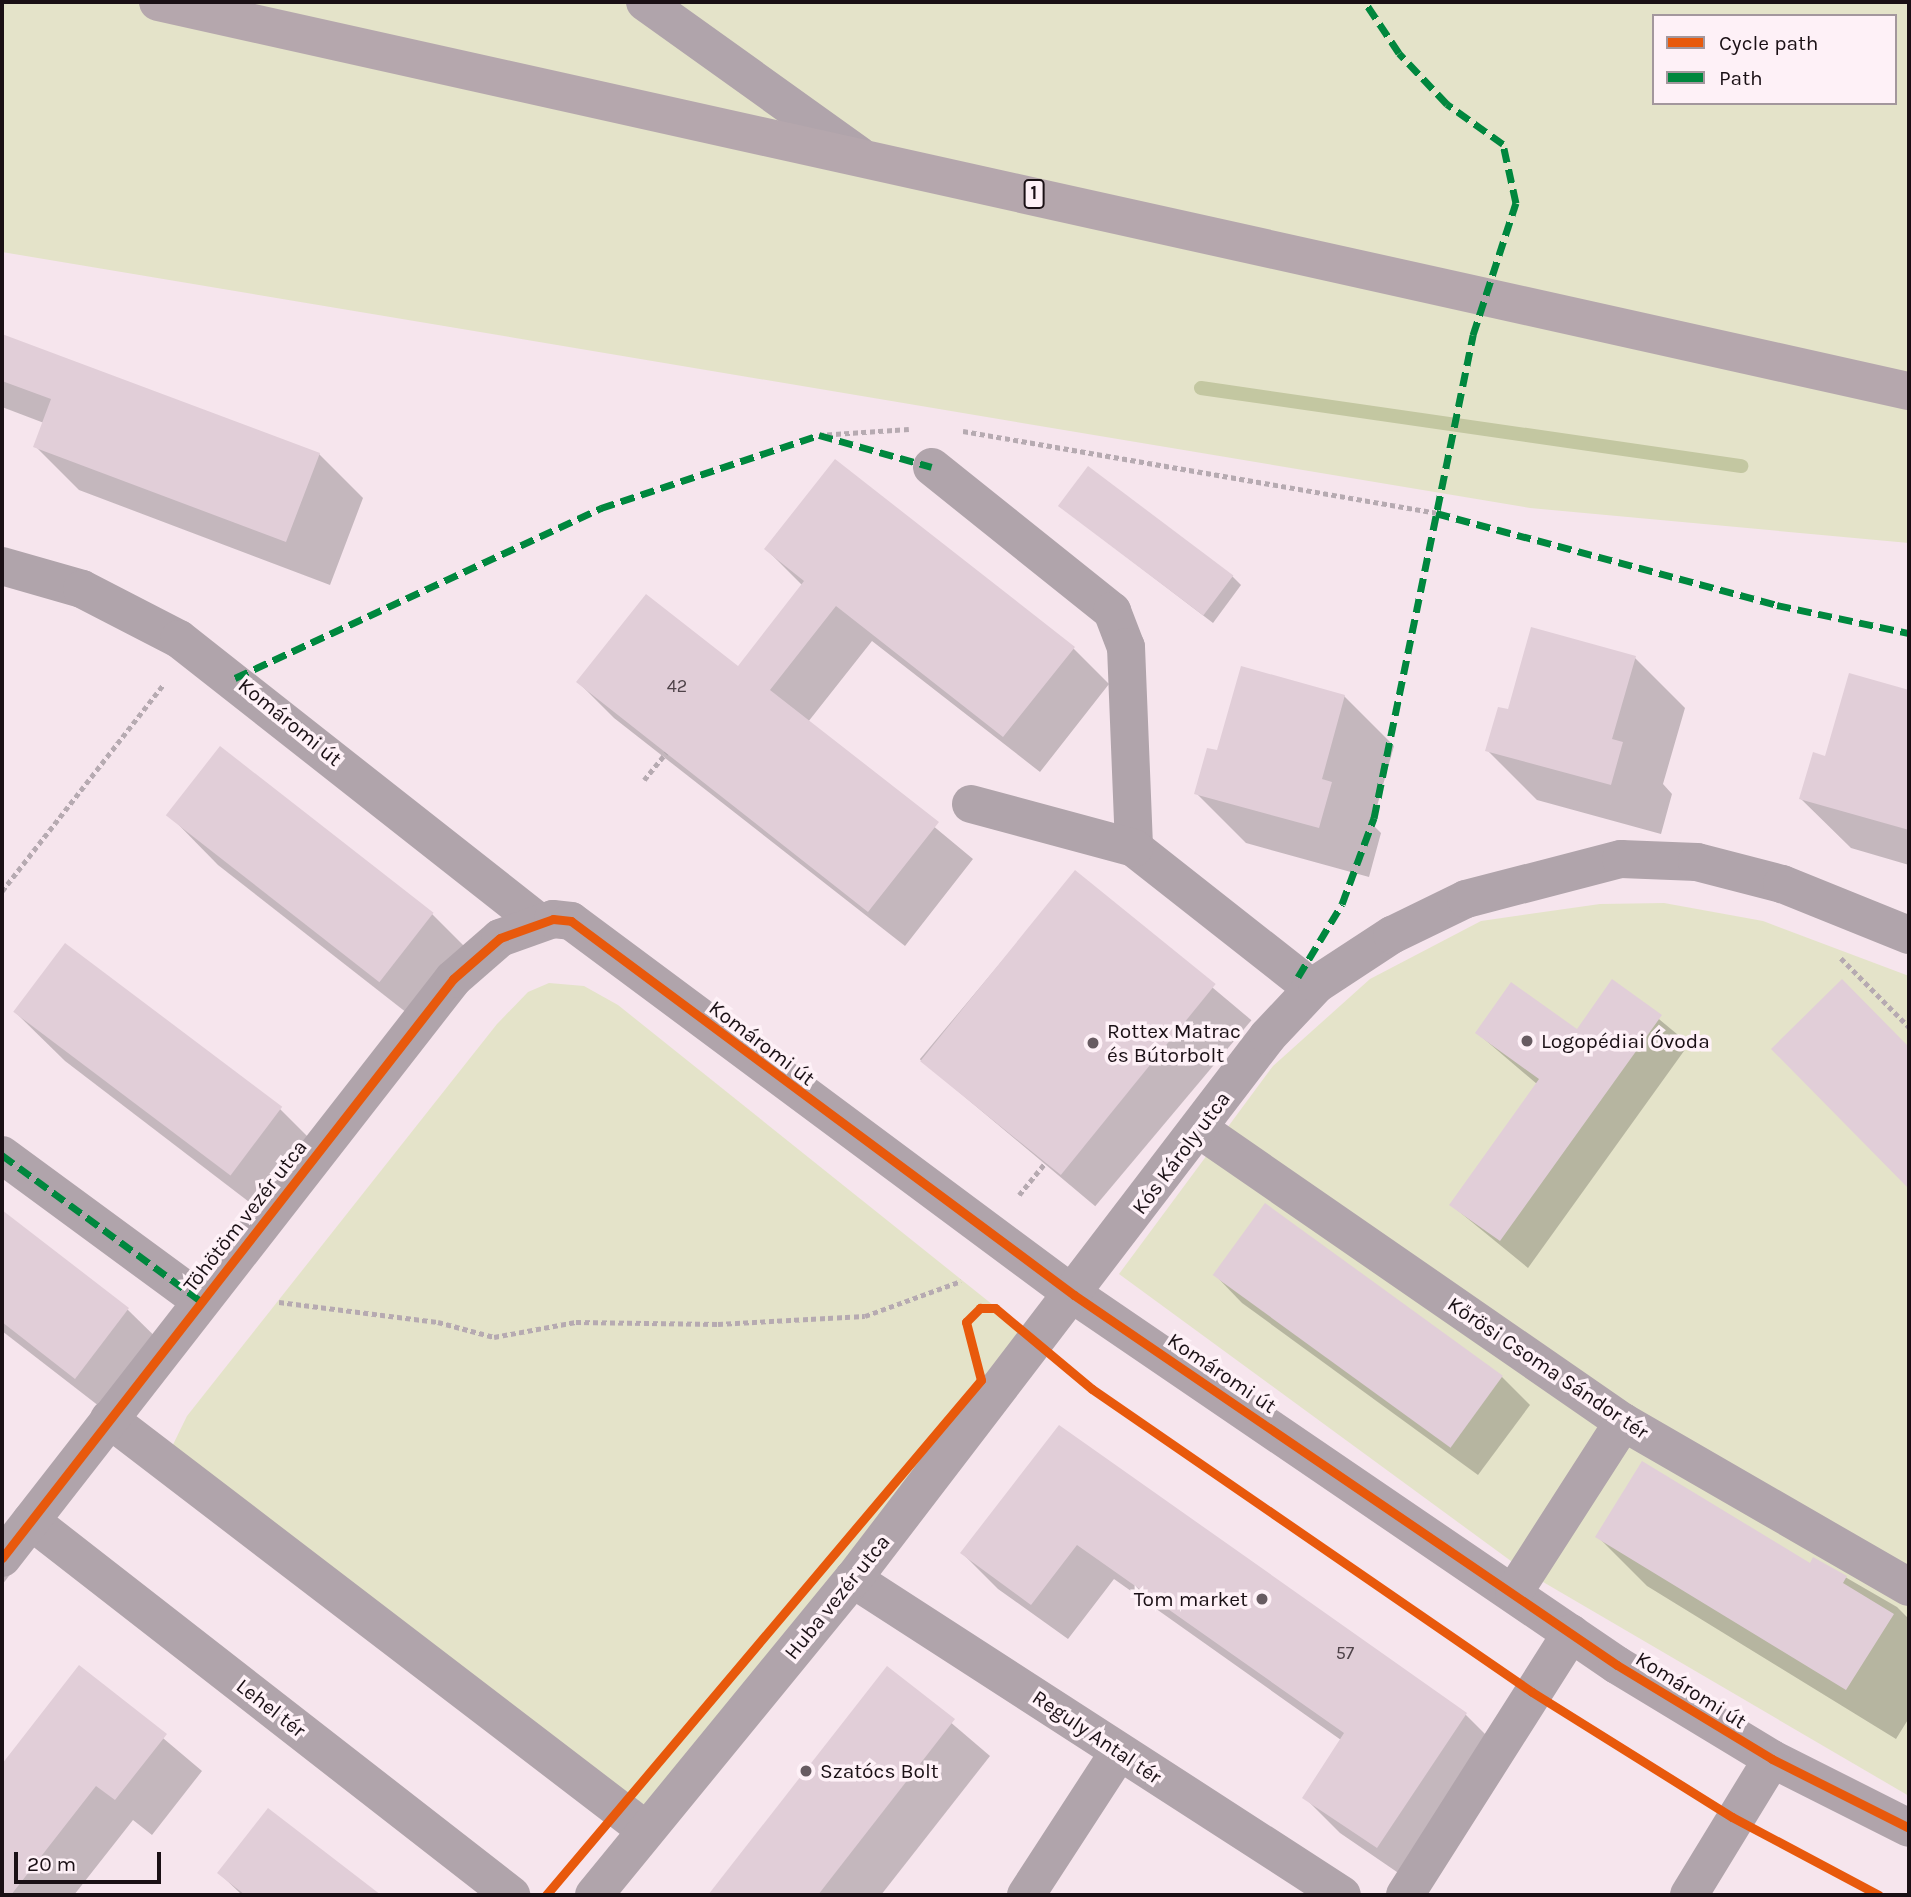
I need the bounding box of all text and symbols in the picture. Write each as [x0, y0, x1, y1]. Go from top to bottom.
legend [1652, 14, 1897, 105]
text: Cycle path [1719, 31, 1819, 55]
text: Path [1719, 66, 1763, 90]
road number: 1 [1024, 178, 1044, 210]
street label: Komáromi út [233, 673, 347, 771]
house number: 42 [667, 675, 687, 697]
street label: Komáromi út [704, 995, 820, 1091]
place label: Rottex Matrac és Bútorbolt [1107, 1018, 1241, 1068]
place label: Logopédiai Óvoda [1541, 1028, 1710, 1054]
marker: Logopédiai Óvoda [1519, 1033, 1535, 1049]
marker: Rottex Matrac és Bútorbolt [1085, 1035, 1101, 1051]
street label: Kós Károly utca [1127, 1087, 1235, 1219]
street label: Töhötöm vezér utca [178, 1135, 312, 1297]
street label: Kőrösi Csoma Sándor tér [1443, 1291, 1653, 1445]
street label: Komáromi út [1163, 1327, 1281, 1419]
street label: Huba vezér utca [779, 1529, 895, 1665]
place label: Tom market [1134, 1586, 1248, 1612]
marker: Tom market [1254, 1591, 1270, 1607]
house number: 57 [1336, 1642, 1354, 1664]
street label: Komáromi út [1631, 1646, 1751, 1734]
street label: Lehel tér [231, 1673, 311, 1743]
street label: Reguly Antal tér [1028, 1685, 1166, 1789]
place label: Szatócs Bolt [820, 1758, 939, 1784]
marker: Szatócs Bolt [798, 1763, 814, 1779]
scale bar [18, 1838, 164, 1882]
text: 20 m [27, 1852, 76, 1876]

